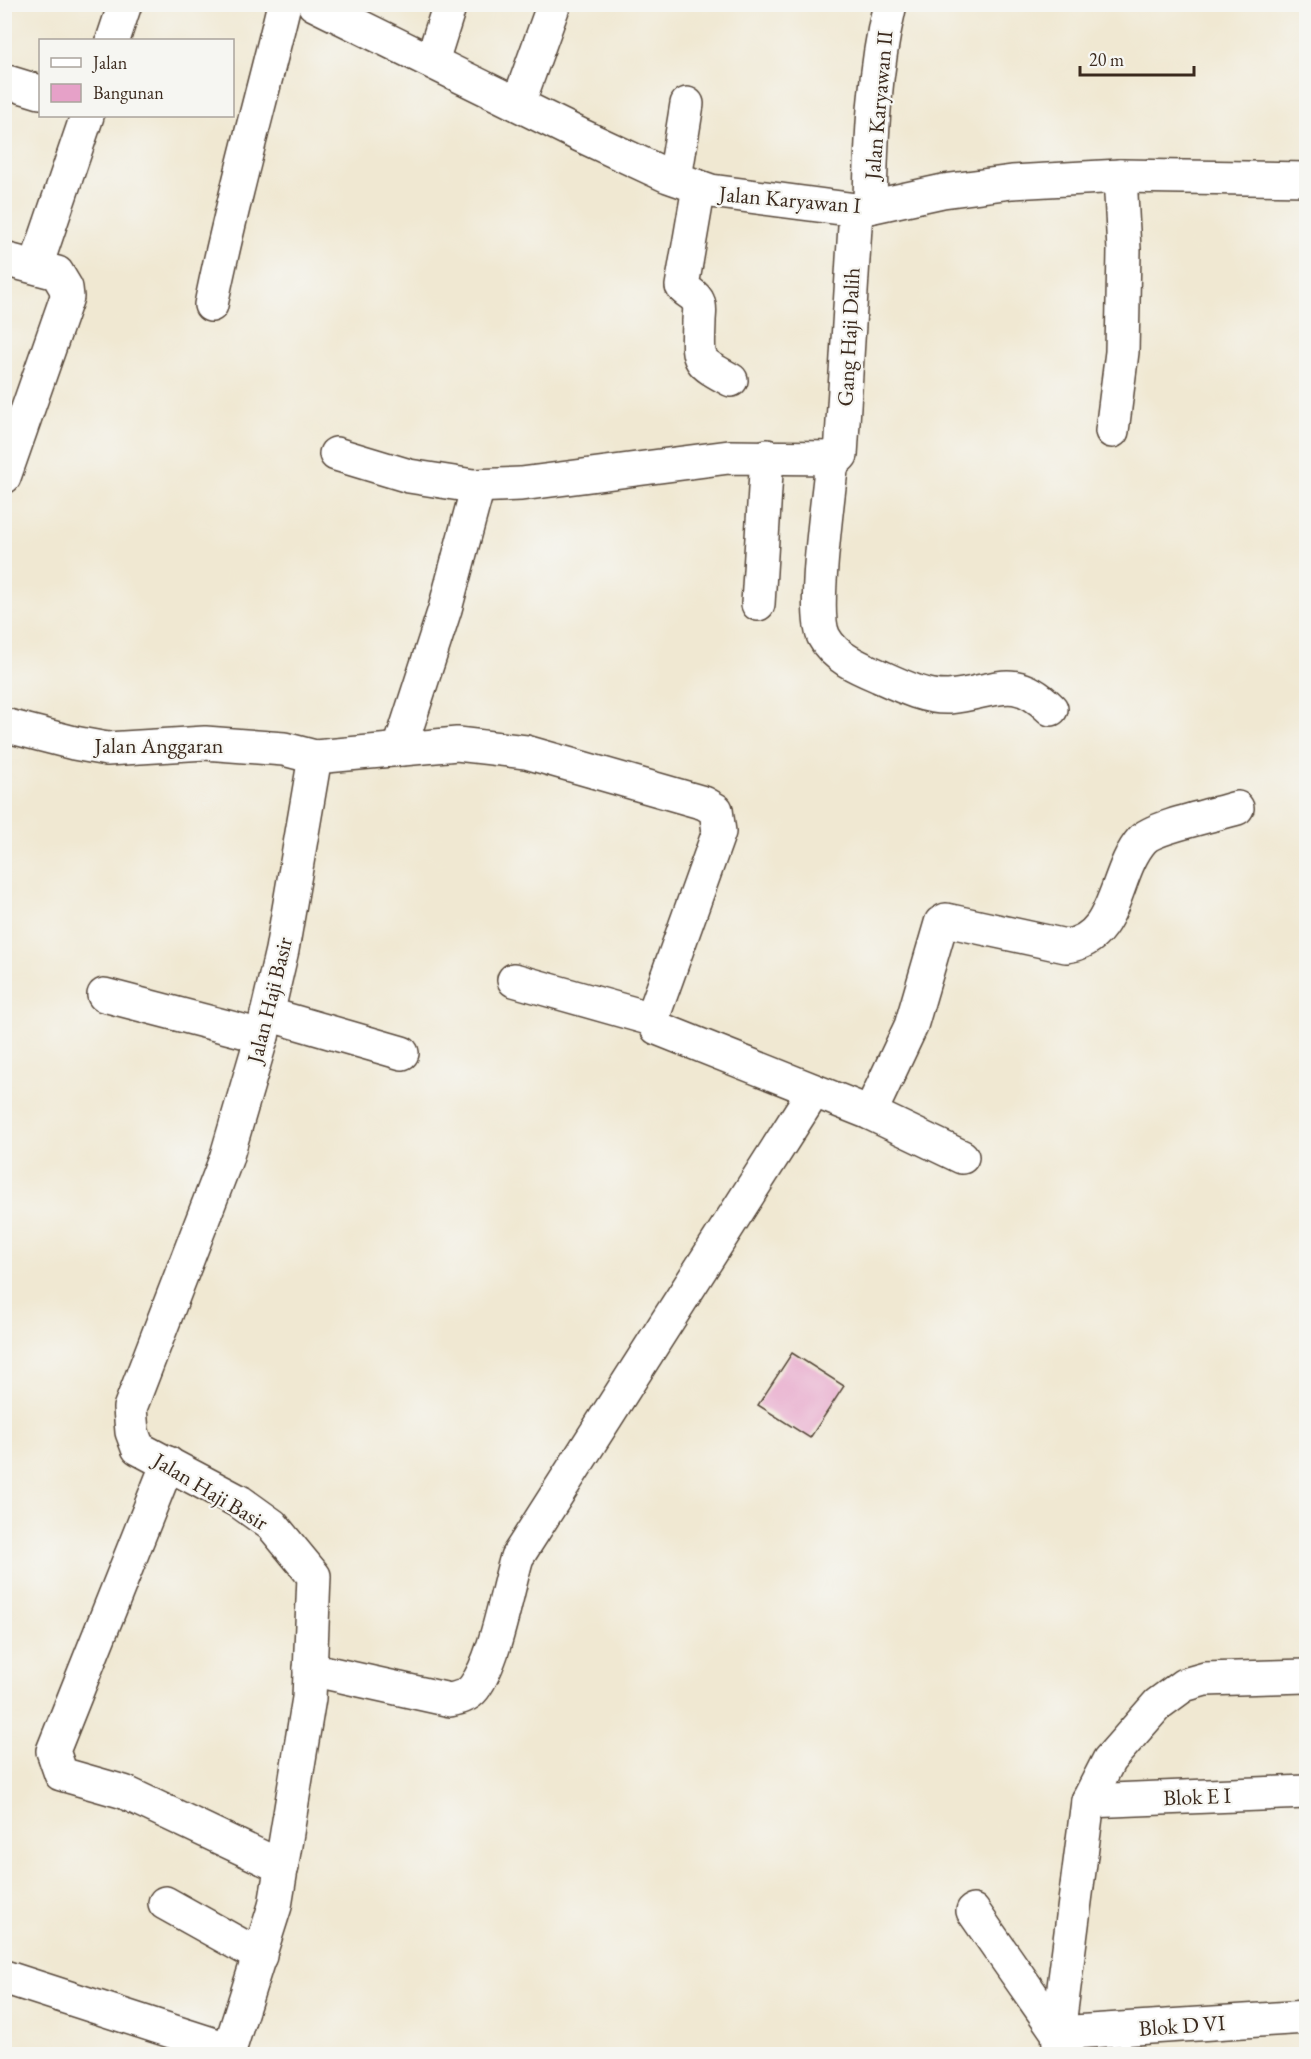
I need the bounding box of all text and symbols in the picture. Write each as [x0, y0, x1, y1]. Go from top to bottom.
street label: Jalan Karyawan II [857, 29, 900, 183]
legend [39, 39, 234, 117]
scale bar [1080, 39, 1194, 77]
text: 20 m [1089, 48, 1124, 71]
text: Jalan [91, 51, 128, 74]
text: Bangunan [93, 81, 164, 104]
street label: Jalan Karyawan I [716, 179, 863, 220]
street label: Gang Haji Dalih [830, 267, 867, 407]
street label: Jalan Anggaran [93, 731, 224, 760]
street label: Jalan Haji Basir [239, 933, 299, 1068]
street label: Jalan Haji Basir [146, 1445, 274, 1537]
street label: Blok E I [1163, 1781, 1232, 1812]
street label: Blok D VI [1138, 2008, 1227, 2043]

